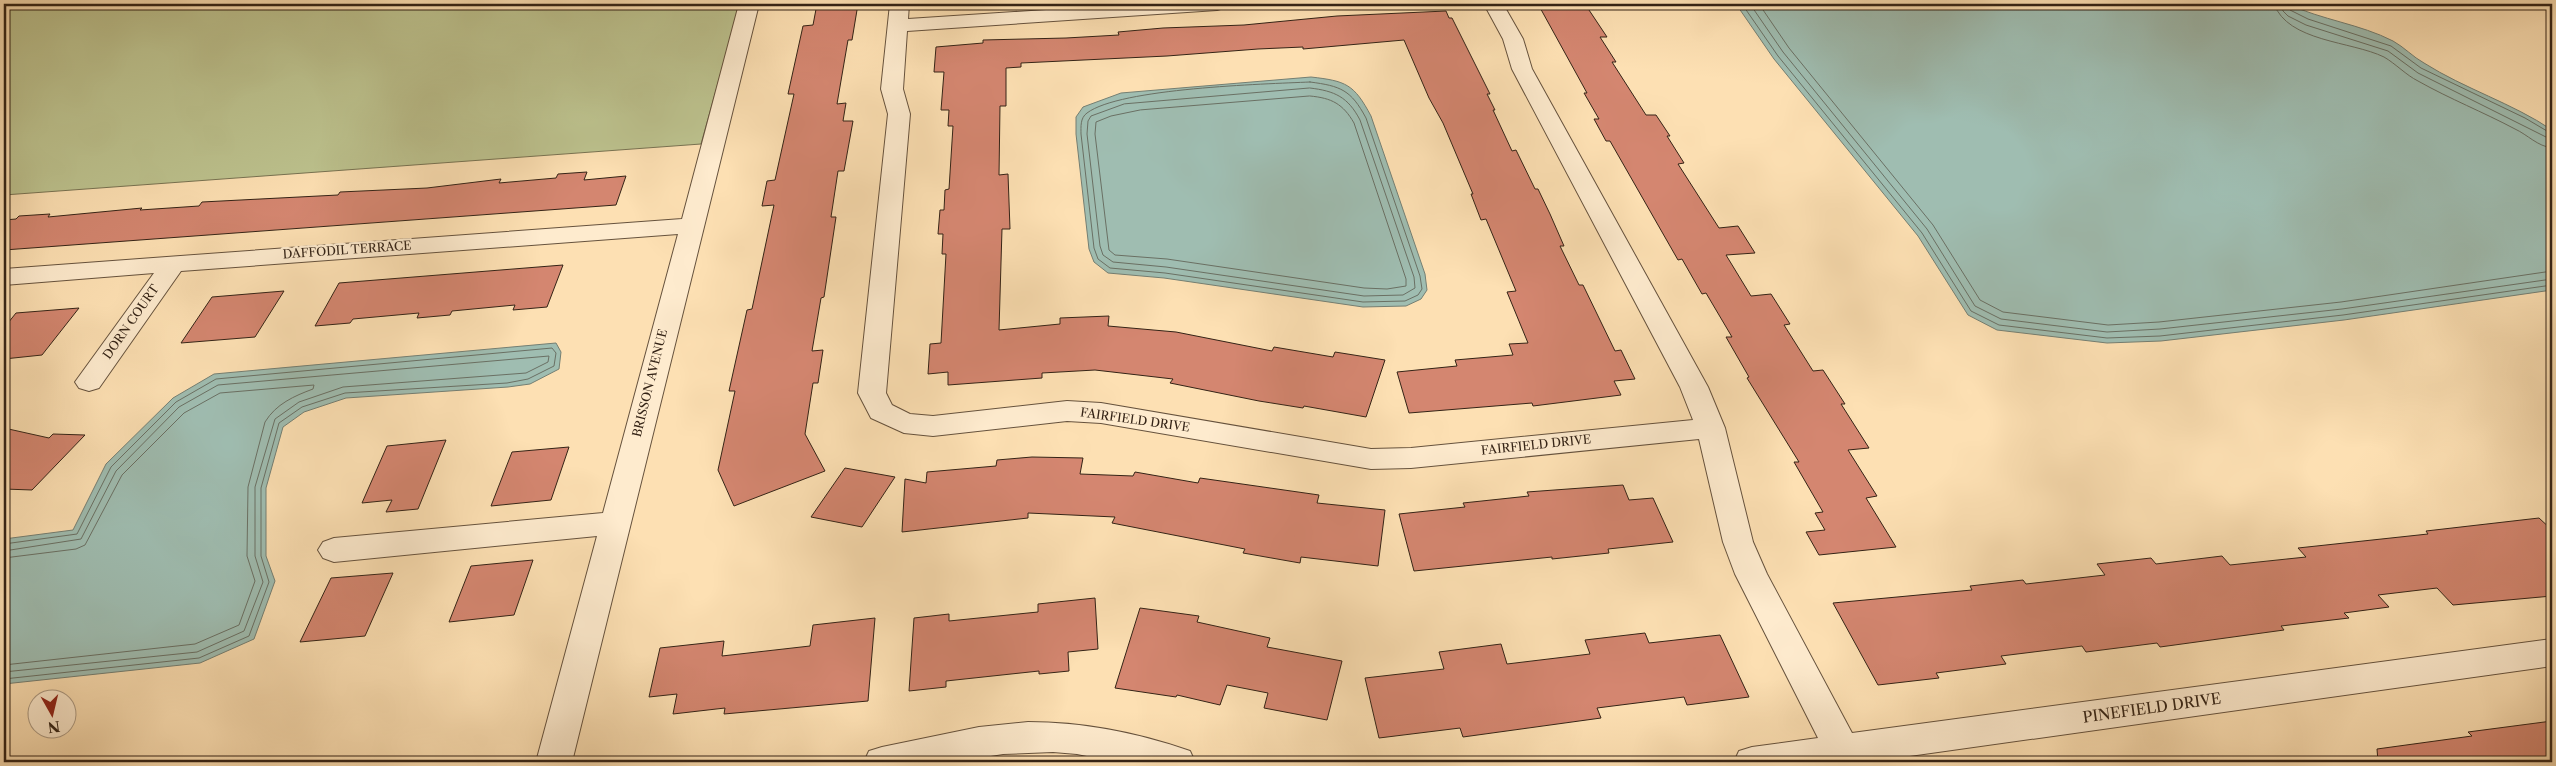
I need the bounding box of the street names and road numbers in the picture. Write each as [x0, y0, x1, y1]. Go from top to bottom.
street label: DAFFODIL TERRACE [282, 238, 412, 261]
street label: DORN COURT [99, 282, 162, 362]
street label: BRISSON AVENUE [629, 327, 670, 438]
street label: FAIRFIELD DRIVE [1079, 404, 1191, 435]
street label: FAIRFIELD DRIVE [1480, 431, 1592, 458]
street label: PINEFIELD DRIVE [2081, 688, 2222, 727]

